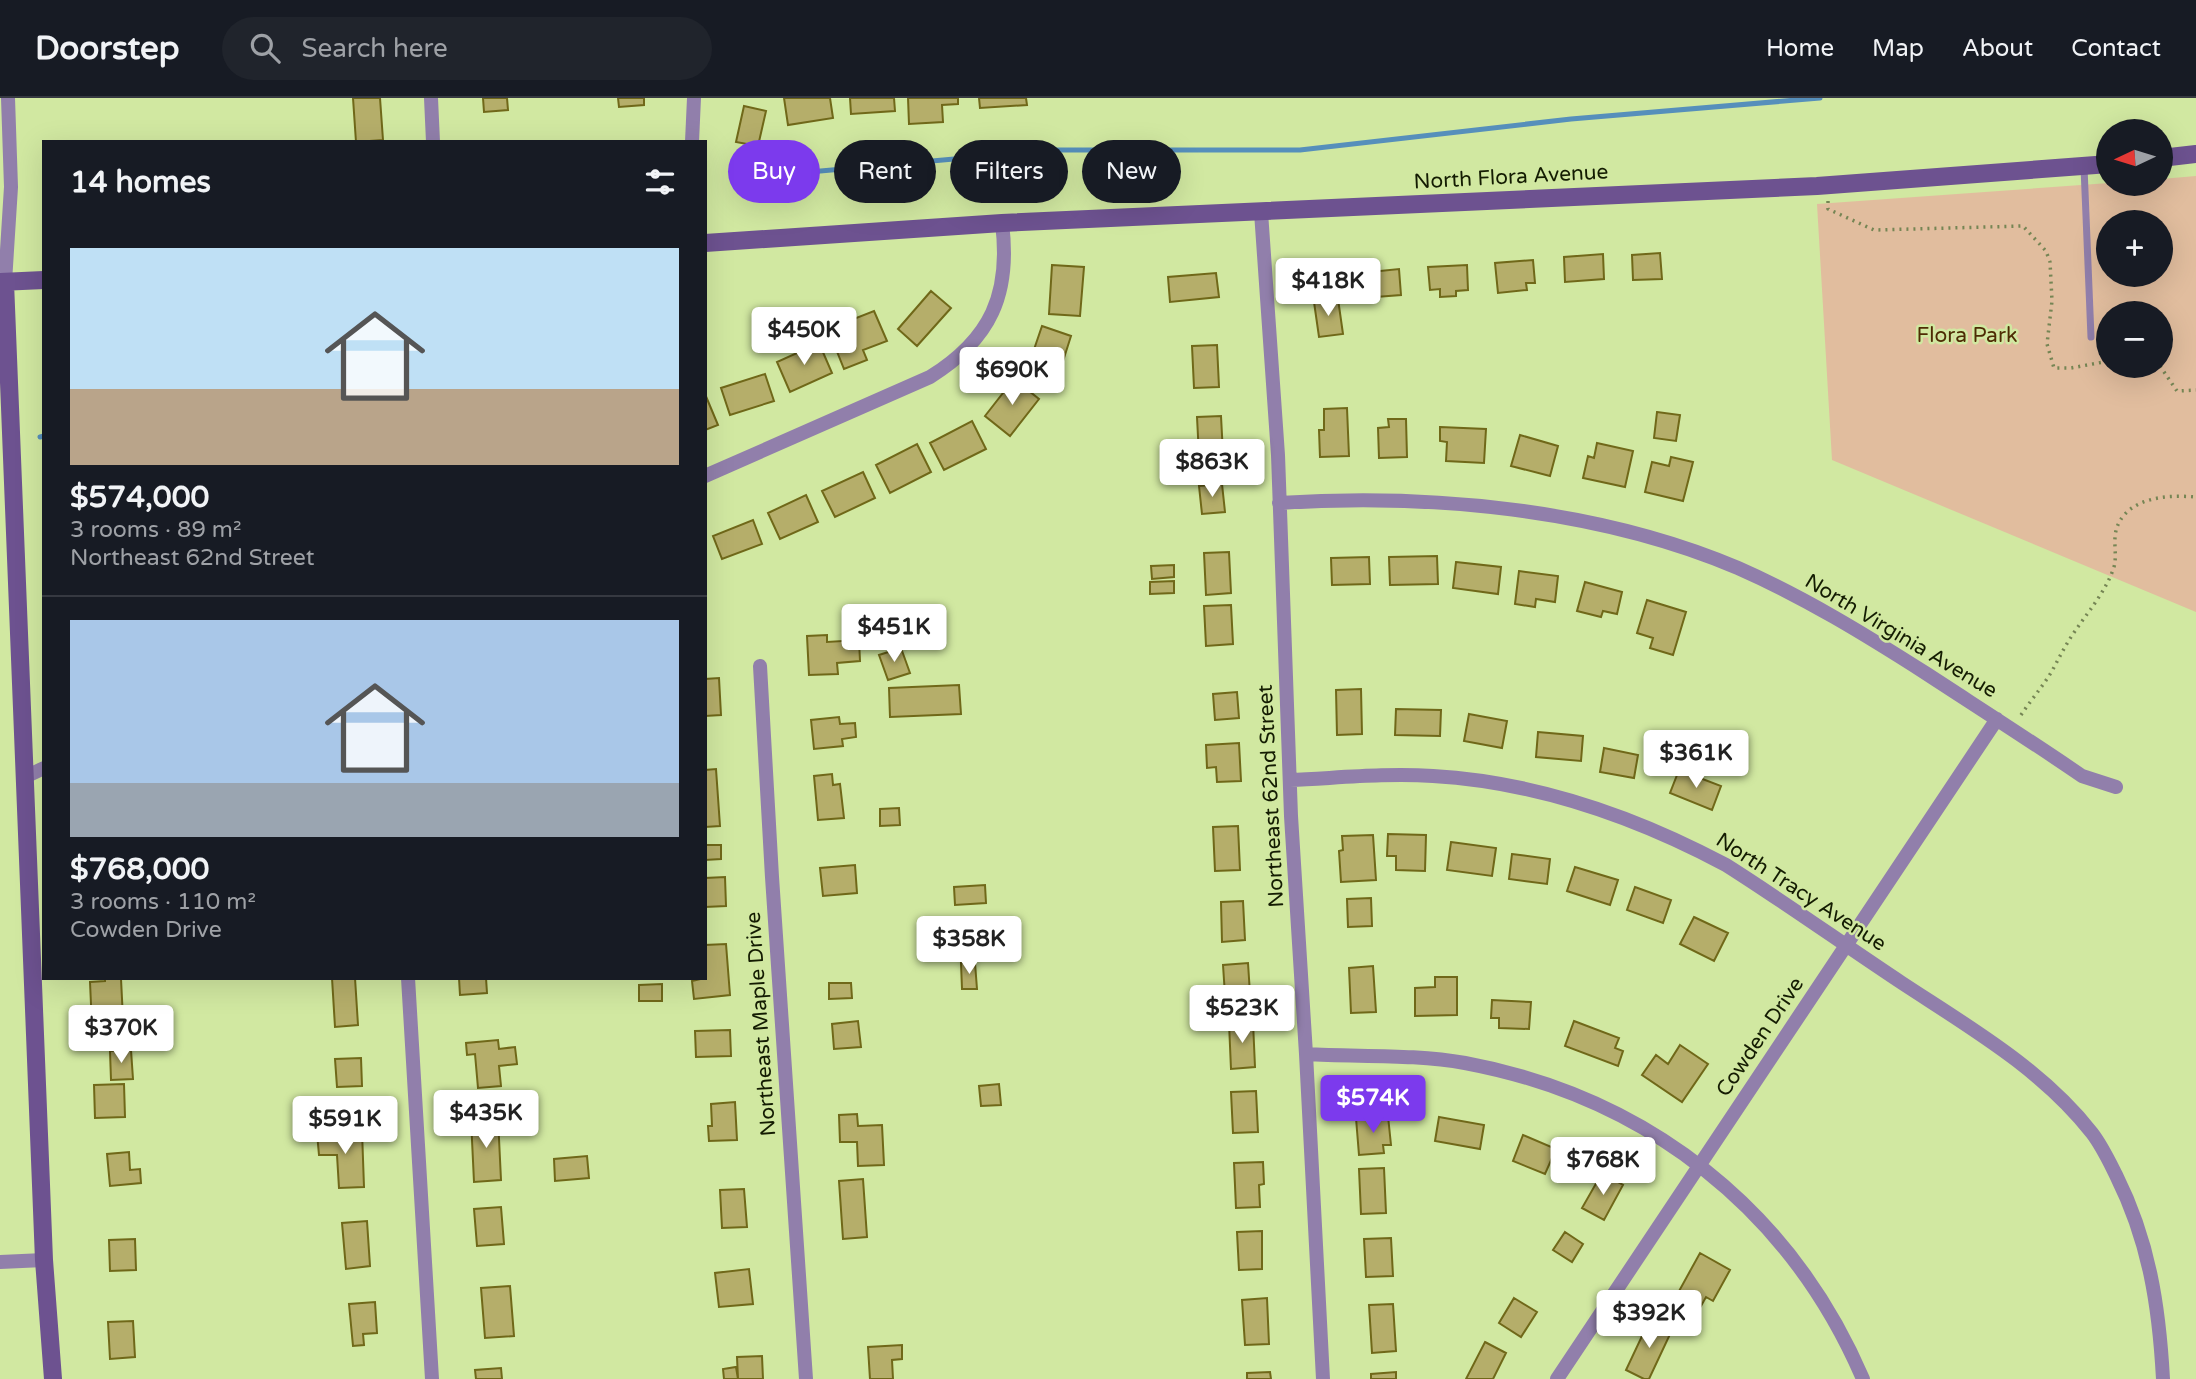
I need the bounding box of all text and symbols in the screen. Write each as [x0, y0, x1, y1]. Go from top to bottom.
search box [222, 17, 712, 80]
text: Doorstep [35, 29, 180, 68]
icon: search [246, 29, 284, 67]
text: Search here [302, 33, 448, 64]
text: Home [1766, 34, 1834, 63]
text: Map [1872, 34, 1924, 63]
text: About [1962, 34, 2033, 63]
text: Contact [2071, 34, 2161, 63]
north arrow [2096, 119, 2174, 196]
map controls [2096, 119, 2173, 378]
chip: Buy [728, 140, 820, 203]
chip: Rent [834, 140, 936, 203]
chip: Filters [950, 140, 1068, 203]
chip: New [1082, 140, 1181, 203]
street label: North Flora Avenue [1413, 159, 1609, 195]
icon: filters [641, 163, 679, 201]
text: 14 homes [70, 164, 211, 201]
button: + [2096, 210, 2173, 287]
pin: $418K [1279, 258, 1377, 318]
text: $418K [1292, 267, 1364, 295]
icon: home [312, 293, 438, 419]
button: − [2096, 301, 2173, 378]
pin: $450K [755, 308, 853, 367]
text: $450K [768, 316, 840, 344]
park label: Flora Park [1917, 323, 2017, 348]
pin: $690K [963, 348, 1061, 407]
text: $690K [976, 356, 1048, 384]
pin: $863K [1163, 440, 1261, 499]
text: $863K [1176, 448, 1248, 476]
text: $574,000 [70, 479, 209, 516]
text: 3 rooms · 89 m² [70, 516, 241, 544]
text: Northeast 62nd Street [70, 544, 315, 572]
street label: North Virginia Avenue [1800, 569, 2002, 703]
pin: $451K [845, 604, 943, 664]
text: $451K [858, 613, 930, 641]
icon: home [312, 665, 438, 791]
street label: Northeast 62nd Street [1253, 684, 1289, 908]
pin: $361K [1647, 730, 1745, 790]
text: $361K [1660, 739, 1732, 767]
street label: North Tracy Avenue [1711, 828, 1891, 956]
text: $768,000 [70, 851, 209, 888]
text: 3 rooms · 110 m² [70, 888, 256, 916]
street label: Northeast Maple Drive [741, 911, 781, 1137]
text: Cowden Drive [70, 916, 222, 944]
pin: $358K [920, 916, 1018, 976]
text: $358K [933, 925, 1005, 953]
street label: Cowden Drive [1711, 973, 1809, 1101]
pin: $523K [1193, 986, 1291, 1045]
text: $523K [1206, 994, 1278, 1022]
pin: $370K [72, 1006, 170, 1065]
text: $370K [85, 1014, 157, 1042]
pin: $574K [1324, 1076, 1422, 1135]
text: $574K [1337, 1084, 1409, 1112]
pin: $435K [437, 1090, 535, 1150]
pin: $591K [296, 1096, 394, 1156]
text: $435K [450, 1099, 522, 1127]
text: $591K [309, 1105, 381, 1133]
pin: $768K [1554, 1138, 1652, 1197]
text: $768K [1567, 1146, 1639, 1174]
pin: $392K [1600, 1290, 1698, 1350]
text: $392K [1613, 1299, 1685, 1327]

